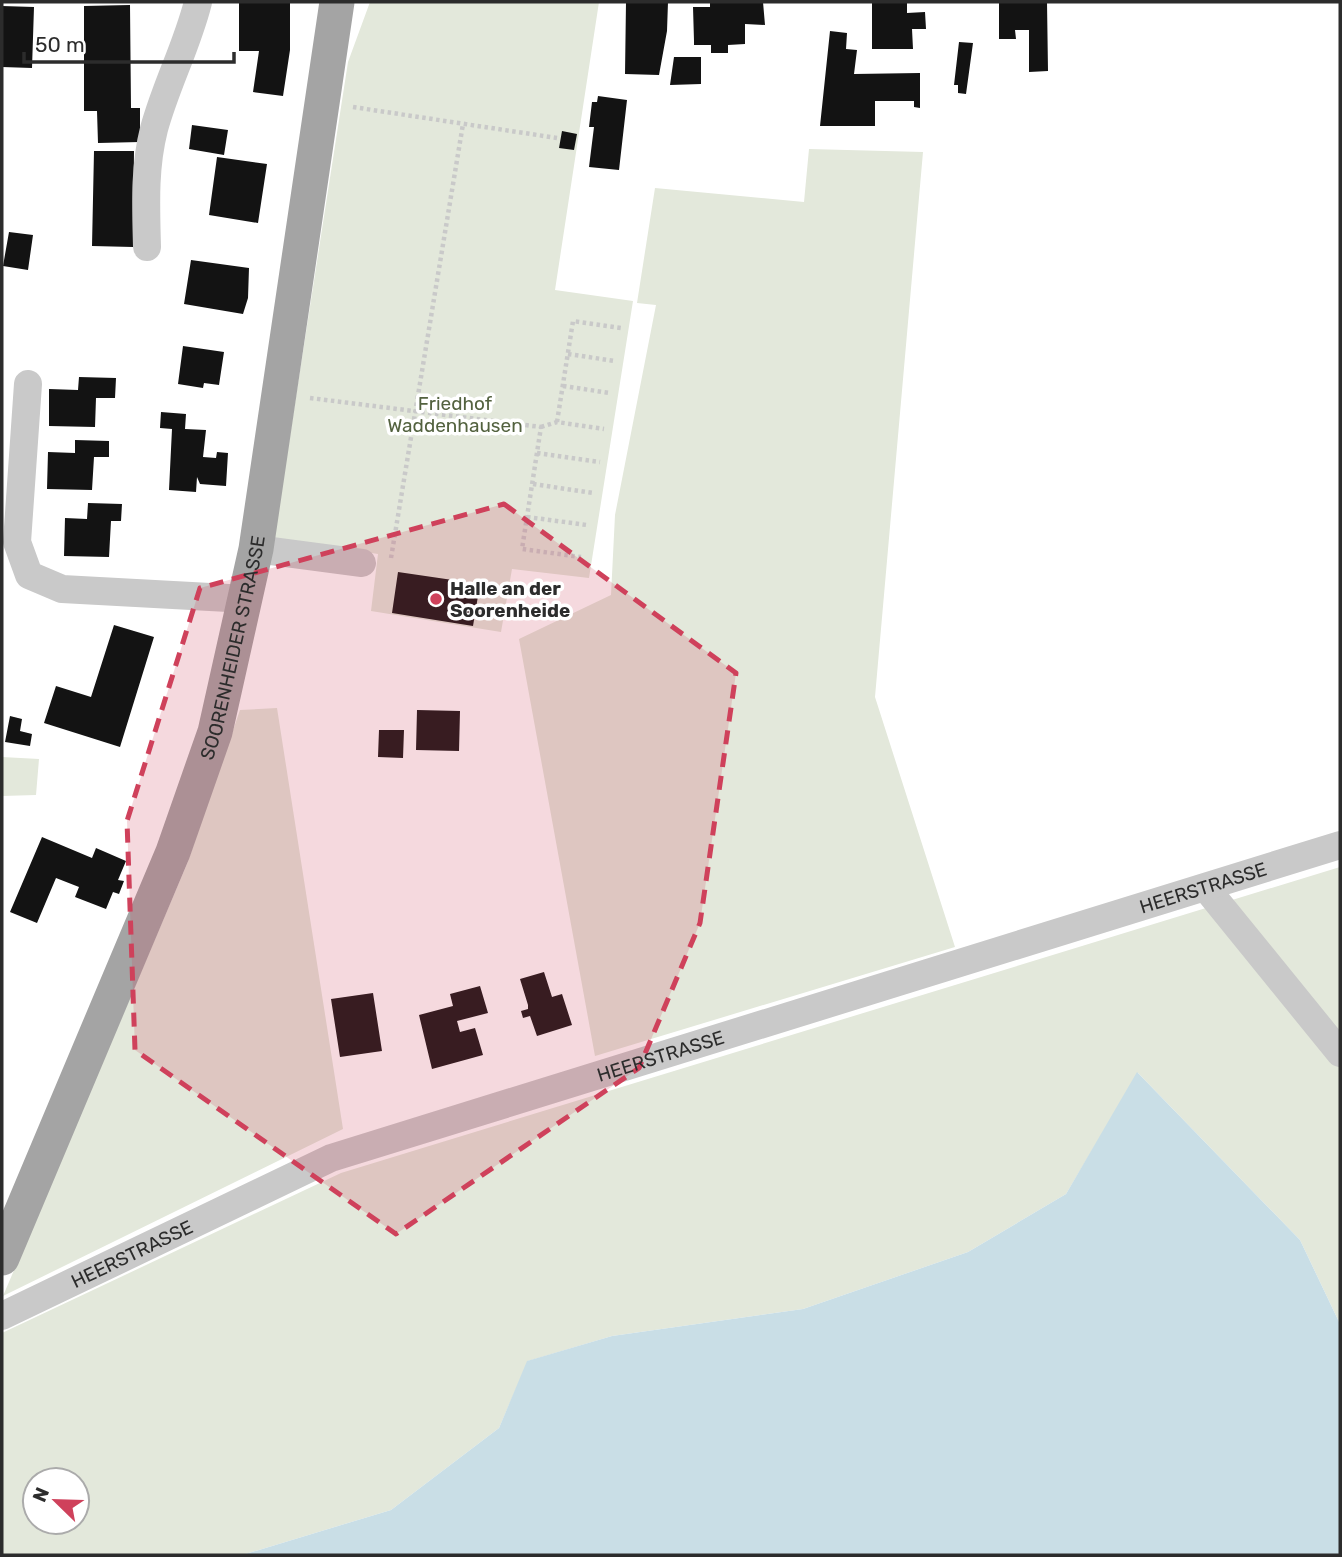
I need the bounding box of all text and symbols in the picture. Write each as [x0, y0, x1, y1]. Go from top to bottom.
scale bar [24, 21, 234, 65]
text: 50 m [35, 32, 85, 57]
park label: Friedhof Waddenhausen [387, 392, 523, 437]
street label: SOORENHEIDER STRASSE [195, 534, 270, 763]
place label: Halle an der Soorenheide [450, 577, 570, 622]
marker: Halle an der Soorenheide [428, 591, 444, 607]
street label: HEERSTRASSE [1137, 857, 1270, 918]
street label: HEERSTRASSE [594, 1026, 727, 1087]
street label: HEERSTRASSE [68, 1215, 196, 1293]
north arrow [21, 1466, 91, 1536]
text: N [28, 1484, 54, 1505]

